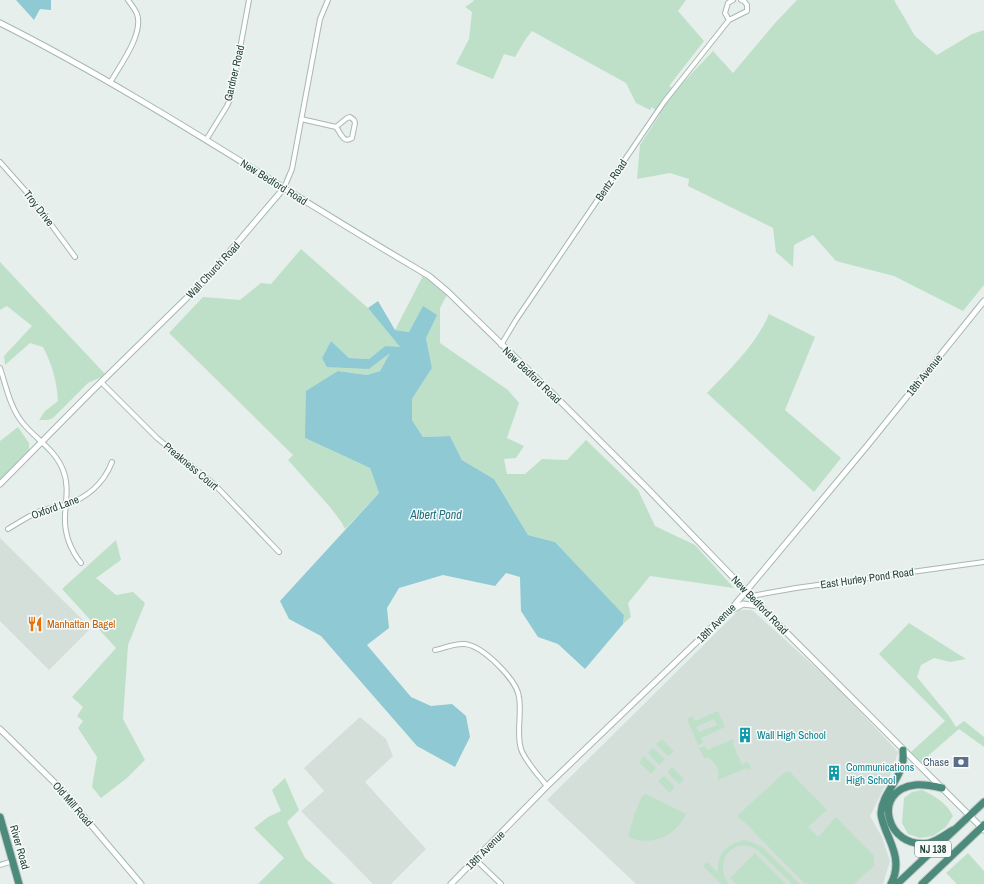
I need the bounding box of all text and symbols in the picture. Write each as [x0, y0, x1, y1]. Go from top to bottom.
street label: Gardner Road [221, 44, 247, 102]
street label: New Bedford Road [238, 156, 310, 208]
street label: Bentz Road [592, 157, 630, 203]
street label: Troy Drive [21, 187, 57, 229]
street label: Wall Church Road [183, 239, 243, 301]
street label: New Bedford Road [500, 343, 564, 407]
street label: 18th Avenue [903, 351, 945, 399]
street label: Preakness Court [161, 439, 222, 493]
street label: Oxford Lane [29, 492, 81, 522]
water label: Albert Pond [409, 507, 462, 523]
street label: East Hurley Pond Road [819, 565, 915, 591]
street label: New Bedford Road [728, 573, 792, 637]
street label: 18th Avenue [693, 600, 739, 646]
restaurant icon: Manhattan Bagel [26, 615, 44, 633]
place label: Manhattan Bagel [47, 617, 115, 631]
building icon: Wall High School [736, 726, 754, 744]
place label: Wall High School [757, 728, 826, 742]
bank icon: Chase [952, 753, 970, 771]
place label: Chase [923, 755, 949, 769]
place label: Communications High School [846, 760, 915, 787]
building icon: Communications High School [825, 764, 843, 782]
street label: Old Mill Road [50, 779, 96, 829]
street label: River Road [7, 823, 33, 871]
street label: 18th Avenue [462, 827, 508, 873]
road number: NJ 138 [915, 841, 951, 857]

